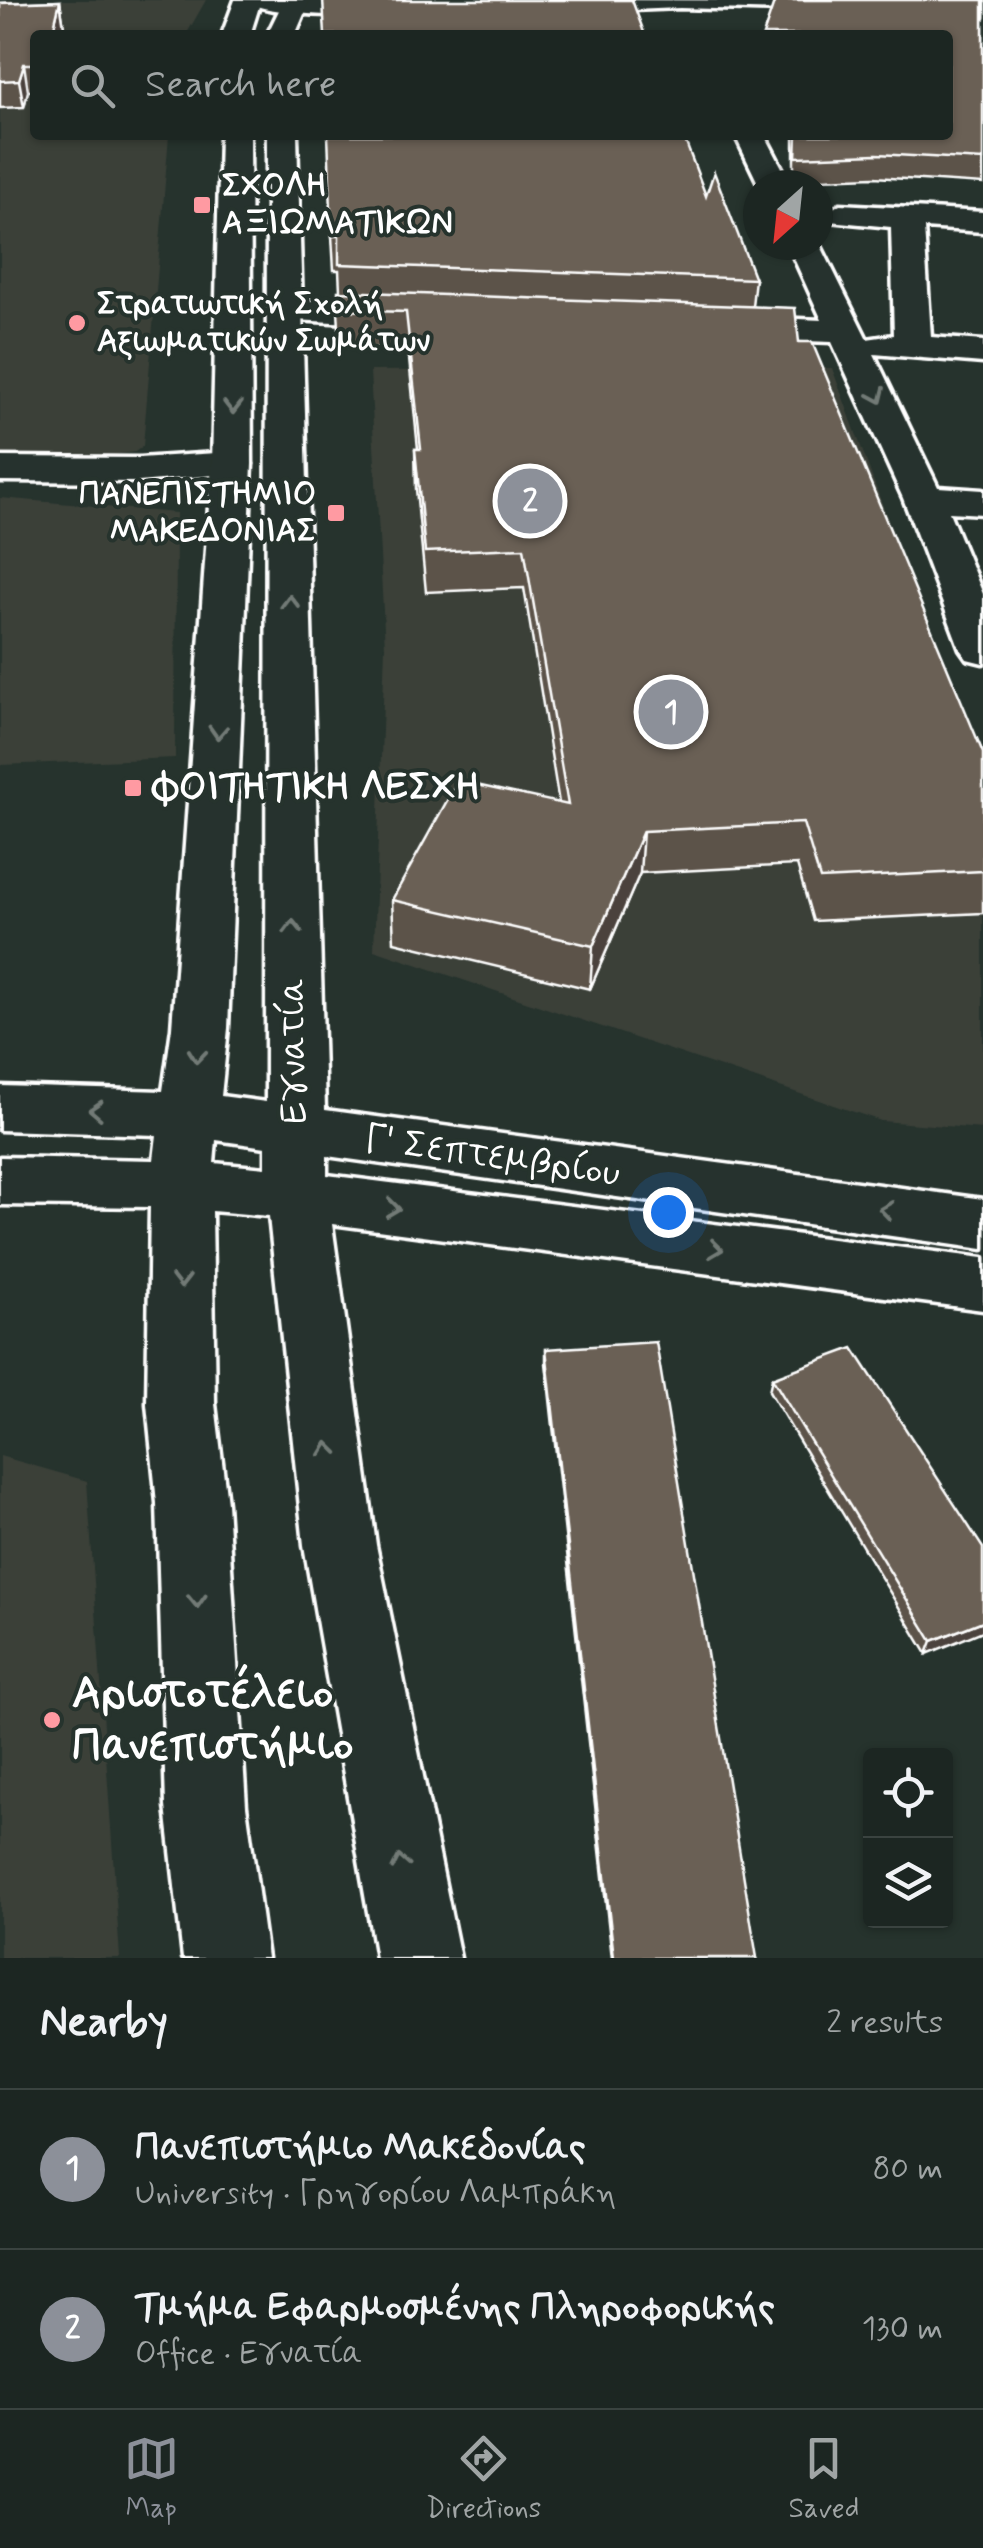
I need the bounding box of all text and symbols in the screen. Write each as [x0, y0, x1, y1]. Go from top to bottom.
search box [30, 30, 953, 140]
icon: search [65, 58, 120, 113]
text: Search here [145, 61, 336, 110]
place label: ΣΧΟΛΗ ΑΞΙΩΜΑΤΙΚΩΝ [222, 166, 453, 245]
north arrow [743, 170, 833, 260]
marker: ΣΧΟΛΗ ΑΞΙΩΜΑΤΙΚΩΝ [191, 194, 213, 216]
place label: Στρατιωτική Σχολή Αξιωματικών Σωμάτων [97, 284, 430, 363]
marker: Στρατιωτική Σχολή Αξιωματικών Σωμάτων [66, 312, 88, 334]
one-way arrow [865, 386, 885, 404]
one-way arrow [222, 400, 244, 416]
pin: 2 [498, 464, 562, 538]
place label: ΠΑΝΕΠΙΣΤΗΜΙΟ ΜΑΚΕΔΟΝΙΑΣ [79, 474, 316, 553]
marker: ΠΑΝΕΠΙΣΤΗΜΙΟ ΜΑΚΕΔΟΝΙΑΣ [325, 502, 347, 524]
one-way arrow [279, 593, 301, 608]
pin: 1 [638, 674, 704, 750]
one-way arrow [208, 725, 229, 741]
place label: ΦΟΙΤΗΤΙΚΗ ΛΕΣΧΗ [151, 764, 480, 813]
marker: ΦΟΙΤΗΤΙΚΗ ΛΕΣΧΗ [122, 777, 144, 799]
one-way arrow [282, 918, 304, 934]
street label: Εγνατία [268, 978, 320, 1124]
one-way arrow [187, 1049, 209, 1065]
one-way arrow [87, 1100, 103, 1121]
street label: Γ' Σεπτεμβρίου [361, 1115, 623, 1199]
your location [643, 1187, 694, 1238]
one-way arrow [385, 1196, 402, 1217]
one-way arrow [878, 1201, 895, 1222]
one-way arrow [707, 1238, 724, 1259]
one-way arrow [170, 1274, 192, 1290]
one-way arrow [318, 1440, 339, 1456]
one-way arrow [186, 1593, 207, 1609]
place label: Αριστοτέλειο Πανεπιστήμιο [72, 1663, 354, 1776]
marker: Αριστοτέλειο Πανεπιστήμιο [41, 1709, 63, 1731]
map controls [863, 1748, 953, 1928]
button: locate [863, 1748, 953, 1838]
button: layers [863, 1838, 953, 1928]
one-way arrow [390, 1854, 411, 1871]
text: Nearby [40, 1996, 168, 2051]
text: 2 results [826, 2002, 943, 2044]
text: Πανεπιστήμιο Μακεδονίας [135, 2124, 586, 2173]
text: 1 [65, 2148, 80, 2190]
text: 80 m [873, 2148, 943, 2190]
text: University · Γρηγορίου Λαμπράκη [135, 2173, 616, 2215]
text: Τμήμα Εφαρμοσμένης Πληροφορικής [135, 2284, 775, 2333]
text: 2 [65, 2308, 80, 2350]
text: 130 m [862, 2308, 943, 2350]
text: Office · Εγνατία [135, 2333, 363, 2375]
tab: Map [124, 2431, 179, 2528]
tab: Directions [426, 2431, 541, 2528]
tab: Saved [789, 2431, 859, 2528]

